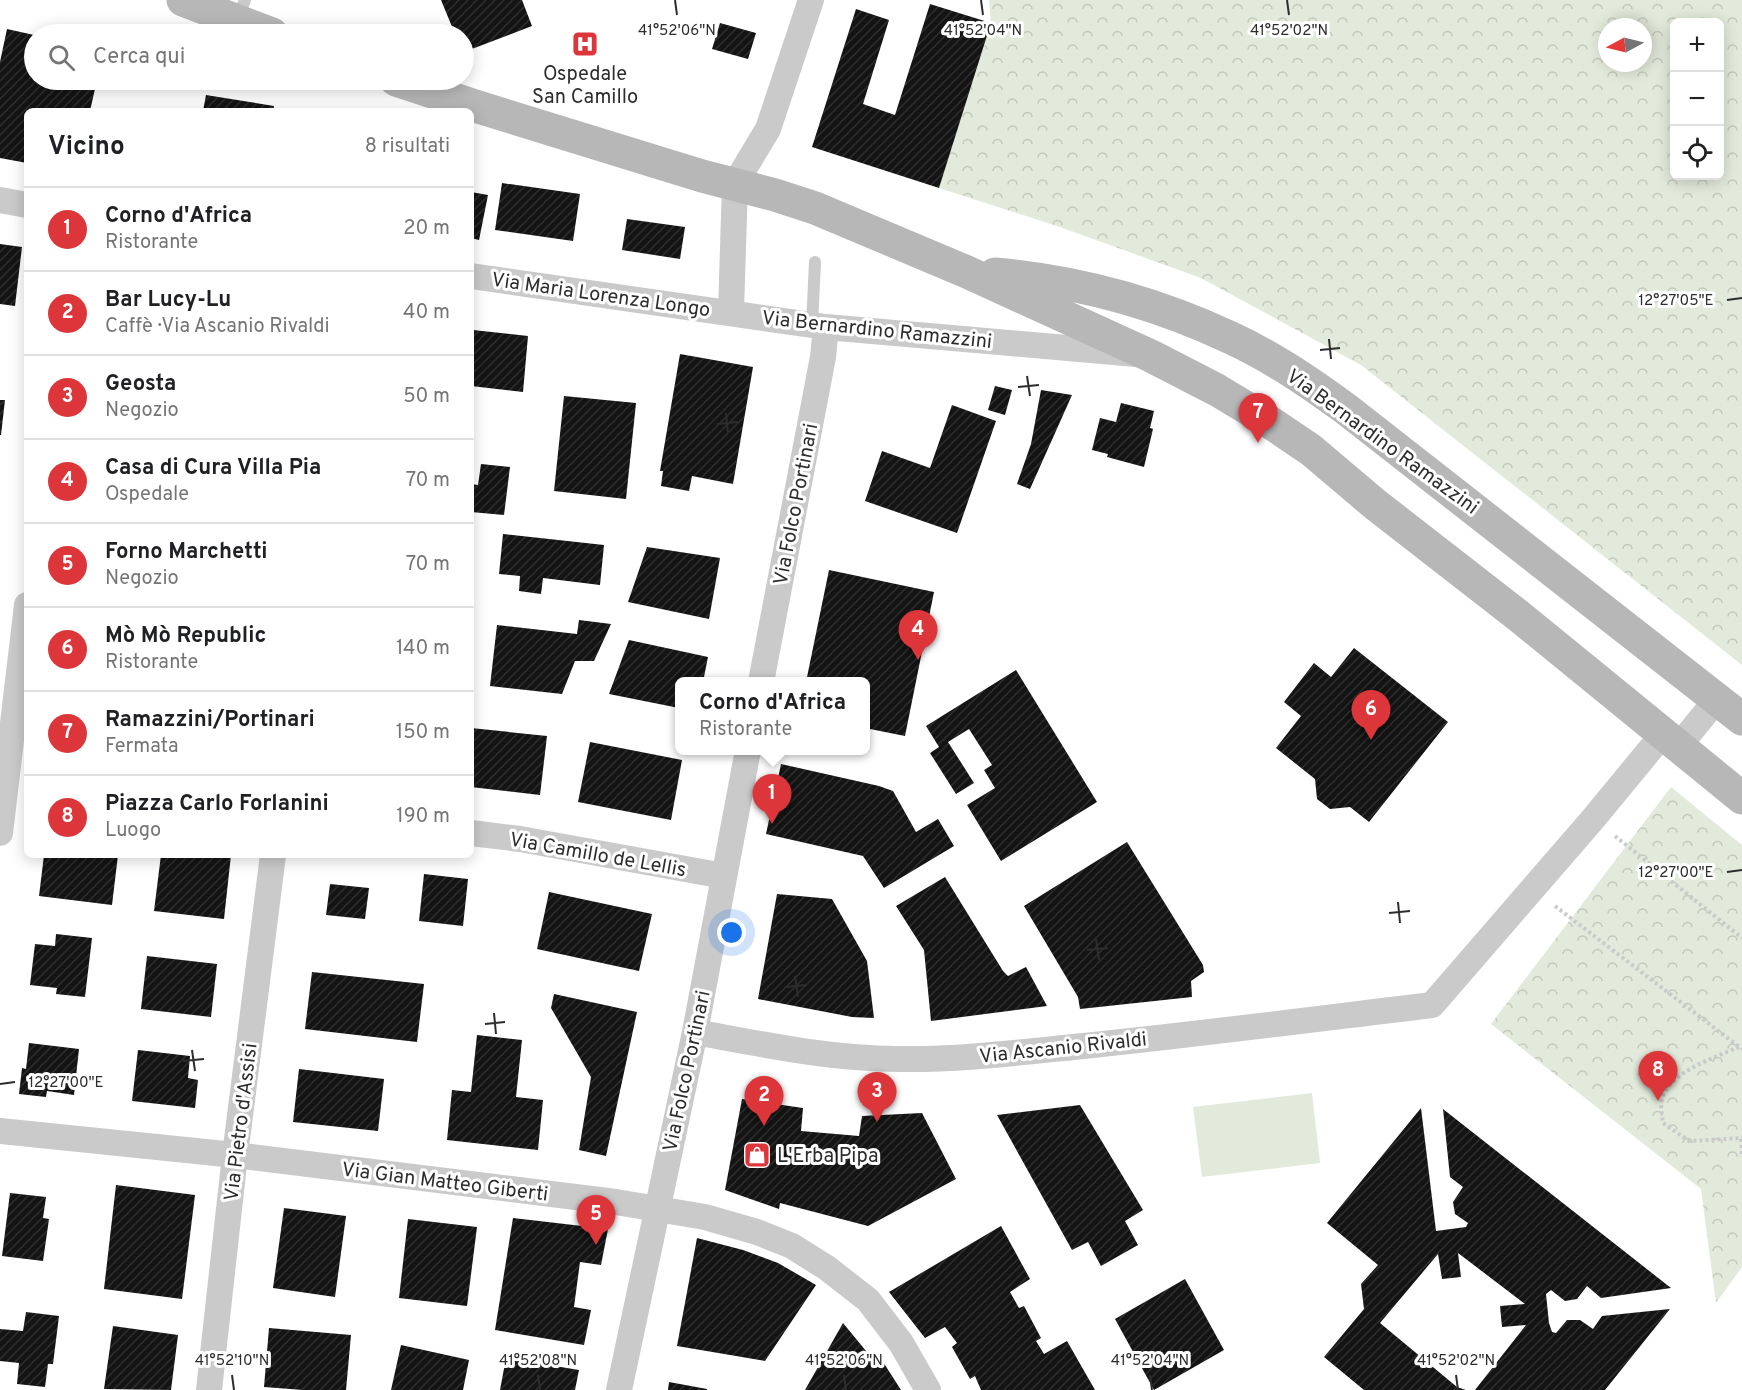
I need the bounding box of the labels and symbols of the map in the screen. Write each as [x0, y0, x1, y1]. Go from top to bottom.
north arrow [1598, 18, 1652, 72]
text: 41°52'06"N [638, 22, 716, 41]
text: 41°52'04"N [944, 22, 1022, 41]
text: 41°52'02"N [1250, 22, 1328, 41]
hospital icon: Ospedale San Camillo [570, 29, 600, 59]
place label: Ospedale San Camillo [532, 62, 638, 111]
street label: Via Maria Lorenza Longo [490, 268, 712, 324]
text: 12°27'05"E [1639, 292, 1713, 311]
street label: Via Bernardino Ramazzini [760, 306, 993, 356]
street label: Via Bernardino Ramazzini [1281, 364, 1483, 521]
pin: 7 [1238, 394, 1278, 443]
street label: Via Folco Portinari [769, 421, 825, 588]
pin: 4 [898, 610, 938, 660]
pin: 6 [1352, 690, 1390, 740]
pin: 1 [752, 774, 792, 824]
street label: Via Camillo de Lellis [507, 828, 688, 884]
text: 12°27'00"E [1638, 864, 1714, 883]
your location [717, 918, 746, 947]
street label: Via Folco Portinari [658, 988, 718, 1154]
street label: Via Ascanio Rivaldi [978, 1027, 1148, 1071]
street label: Via Pietro d'Assisi [219, 1042, 265, 1203]
pin: 8 [1638, 1052, 1678, 1101]
pin: 3 [858, 1072, 896, 1122]
text: 12°27'00"E [28, 1074, 104, 1093]
pin: 2 [744, 1076, 783, 1126]
shop icon: L'Erba Pipa [742, 1140, 772, 1170]
place label: L'Erba Pipa [777, 1144, 879, 1170]
street label: Via Gian Matteo Giberti [340, 1157, 550, 1209]
pin: 5 [576, 1196, 616, 1245]
text: 41°52'10"N [195, 1352, 269, 1371]
text: 41°52'08"N [499, 1352, 577, 1371]
text: 41°52'06"N [805, 1352, 883, 1371]
text: 41°52'04"N [1111, 1352, 1189, 1371]
text: 41°52'02"N [1417, 1352, 1495, 1371]

